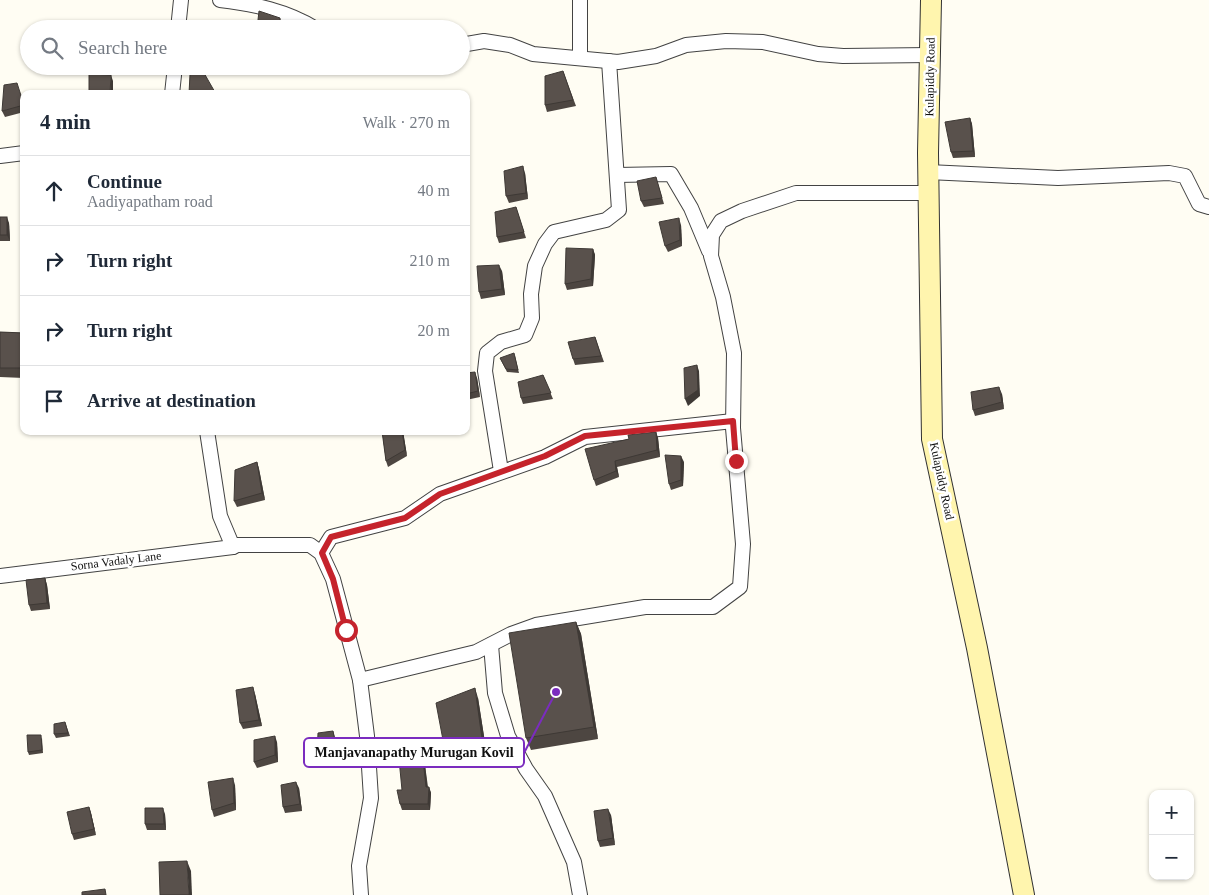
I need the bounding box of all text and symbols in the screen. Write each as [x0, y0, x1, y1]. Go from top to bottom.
search box [20, 20, 470, 75]
icon: search [38, 34, 66, 62]
text: Search here [78, 37, 167, 58]
street label: Kulapiddy Road [922, 37, 938, 117]
text: 4 min [40, 110, 91, 134]
text: Walk · 270 m [363, 114, 450, 131]
text: Continue [87, 171, 162, 192]
icon: ahead [40, 177, 68, 205]
text: 40 m [418, 182, 450, 199]
text: Aadiyapatham road [87, 193, 213, 210]
icon: right [40, 247, 68, 275]
text: Turn right [87, 250, 172, 271]
text: 210 m [410, 252, 450, 269]
icon: right [40, 317, 68, 345]
text: Turn right [87, 320, 172, 341]
text: 20 m [418, 322, 450, 339]
icon: arrive [40, 387, 68, 415]
text: Arrive at destination [87, 390, 256, 411]
street label: Kulapiddy Road [927, 441, 957, 521]
route end [725, 450, 748, 473]
street label: Sorna Vadaly Lane [70, 549, 162, 573]
route start [335, 619, 358, 642]
callout: Manjavanapathy Murugan Kovil [304, 738, 524, 767]
text: Manjavanapathy Murugan Kovil [314, 745, 514, 760]
map controls [1149, 790, 1194, 880]
button: + [1149, 790, 1194, 835]
button: − [1149, 835, 1194, 880]

